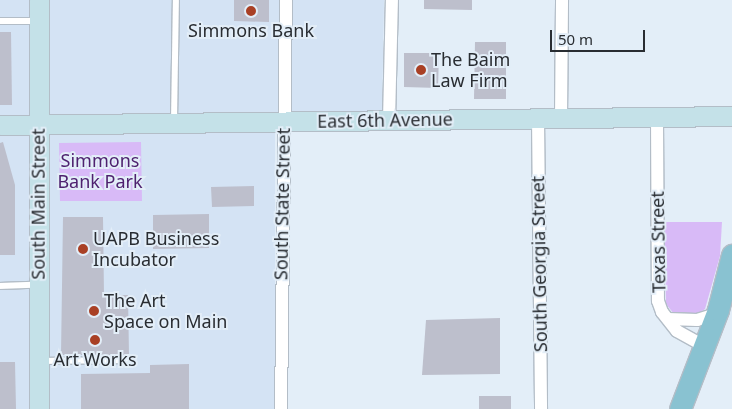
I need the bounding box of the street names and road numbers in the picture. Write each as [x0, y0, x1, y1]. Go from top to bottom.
street label: East 6th Avenue [317, 108, 453, 132]
street label: South Main Street [27, 128, 49, 280]
street label: South State Street [270, 128, 294, 280]
street label: South Georgia Street [527, 176, 551, 352]
street label: Texas Street [646, 191, 670, 293]

